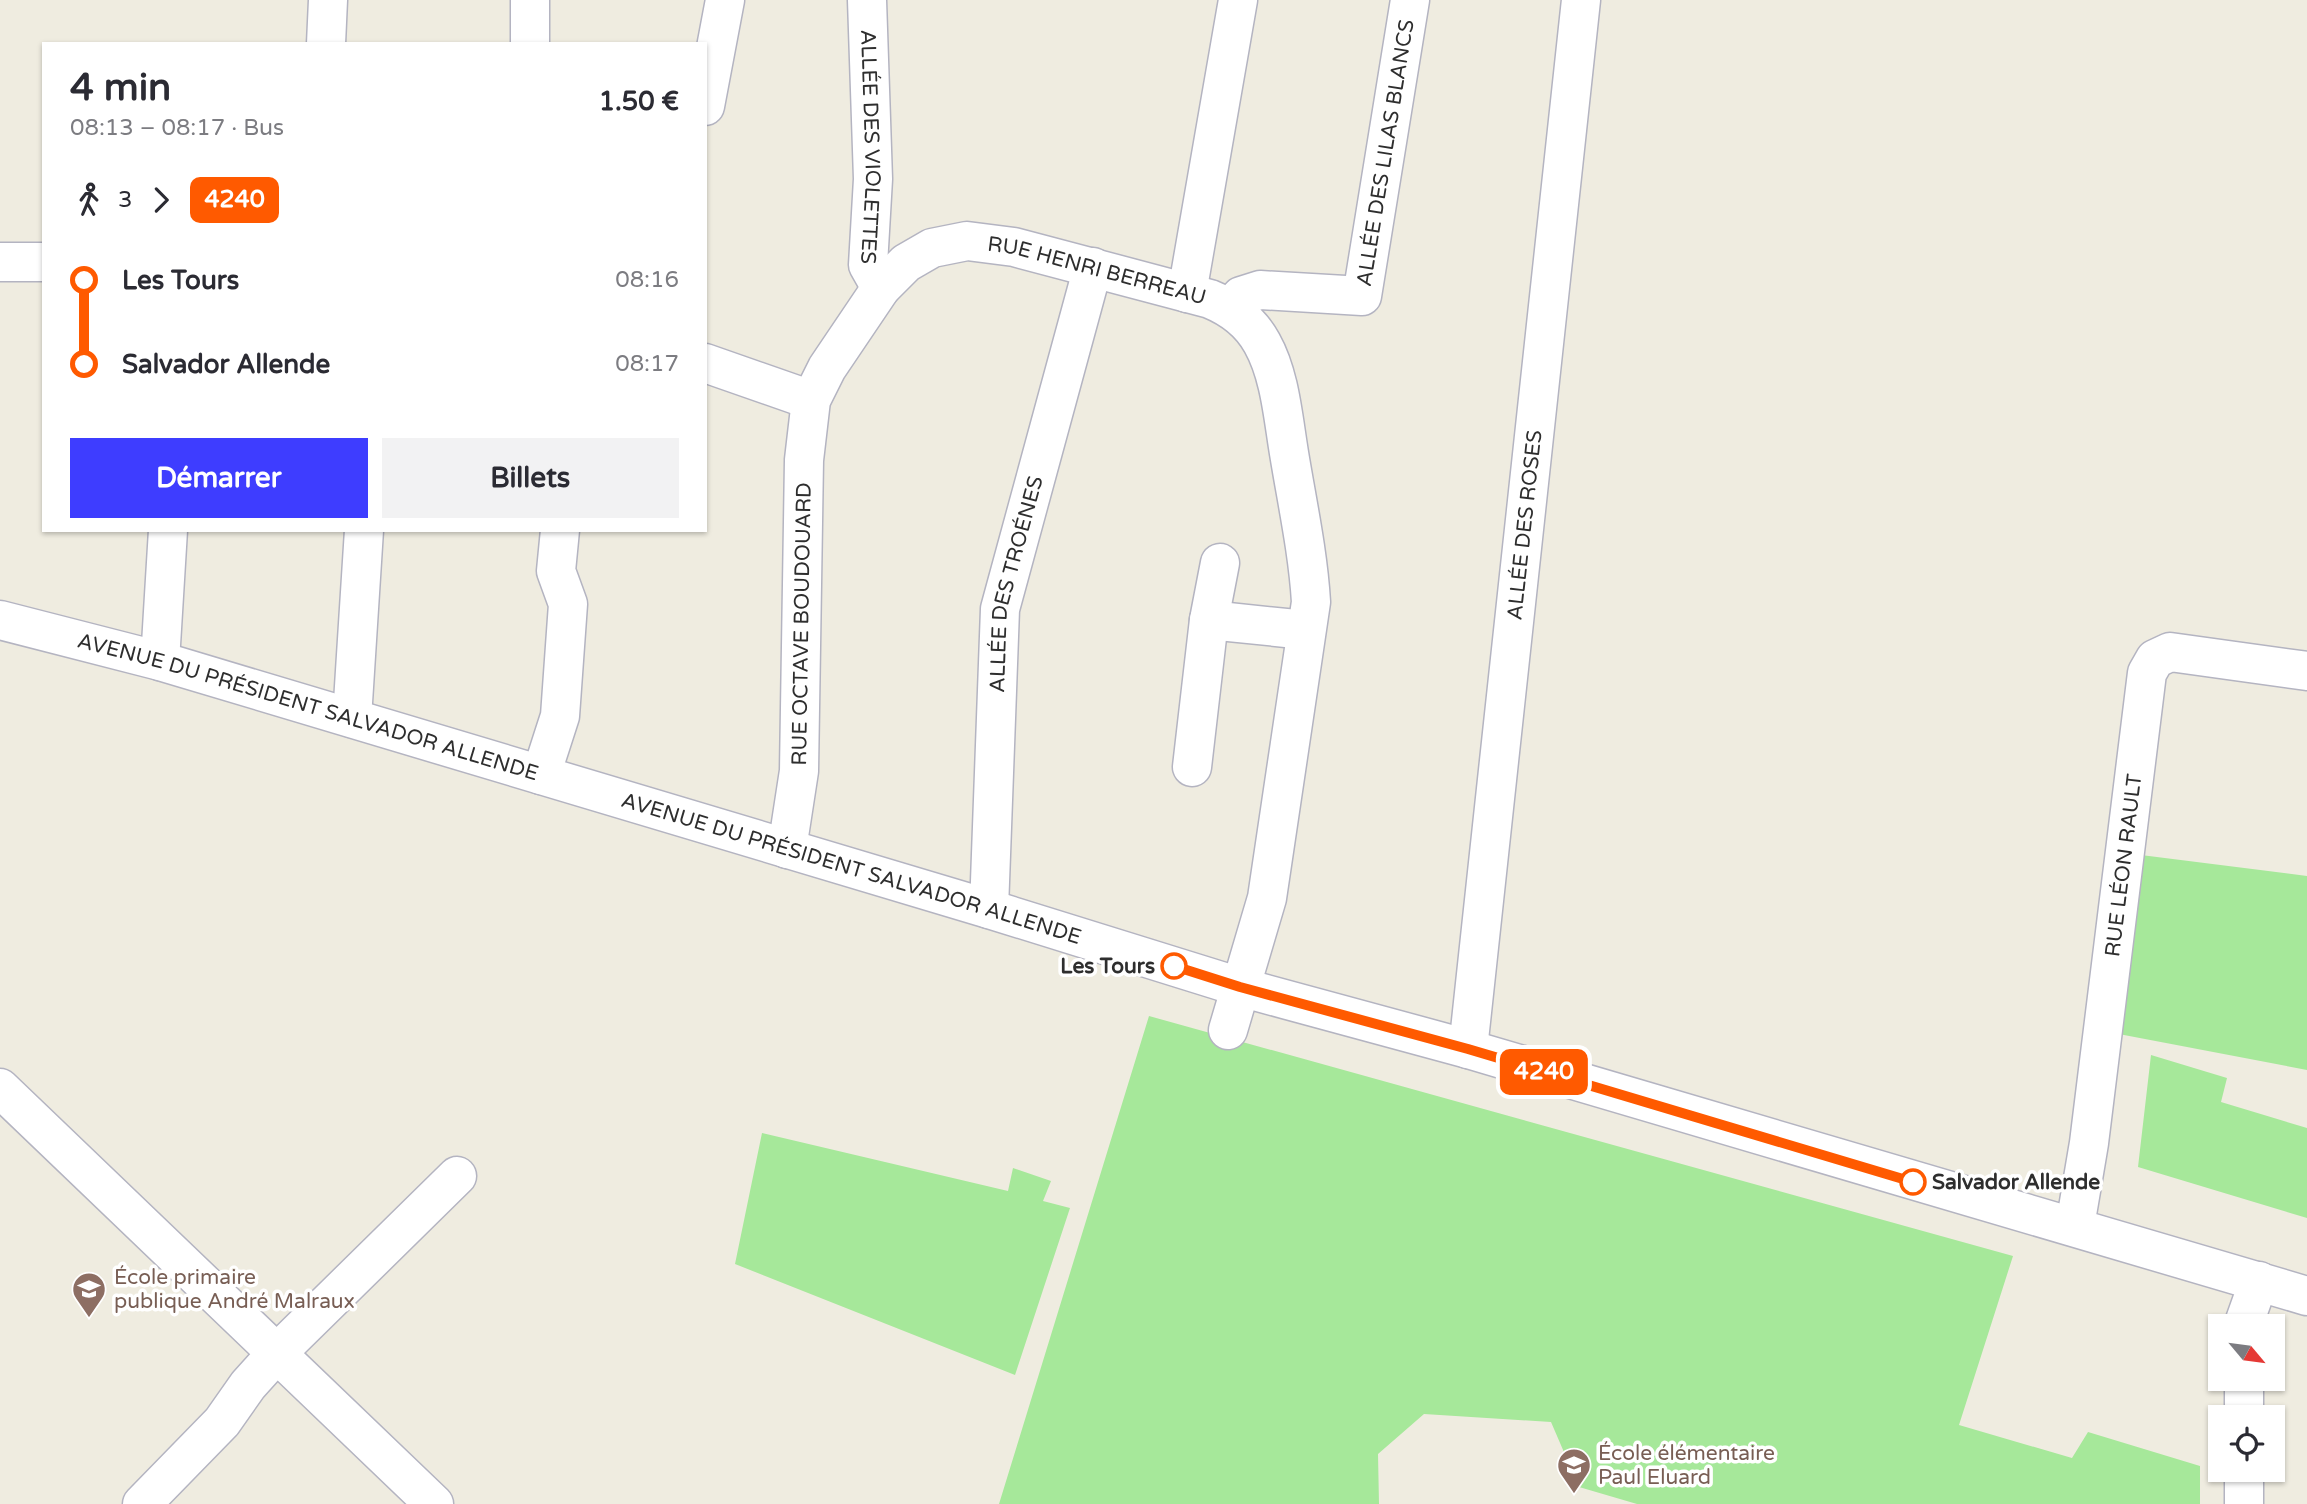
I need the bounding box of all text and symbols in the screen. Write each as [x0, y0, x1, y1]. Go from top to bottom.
street label: ALLÉE DES LILAS BLANCS [1352, 18, 1420, 288]
street label: ALLÉE DES VIOLETTES [855, 29, 885, 265]
text: 4 min [70, 65, 171, 111]
text: 1.50 € [599, 86, 679, 117]
text: 08:13 – 08:17 · Bus [70, 114, 284, 142]
icon: walk [70, 181, 108, 219]
icon: forward [142, 181, 180, 219]
text: 4240 [204, 185, 265, 214]
text: 3 [118, 186, 132, 214]
street label: RUE HENRI BERREAU [986, 232, 1209, 310]
text: Les Tours [122, 265, 239, 296]
text: 08:16 [615, 266, 679, 294]
text: Salvador Allende [122, 349, 330, 380]
text: 08:17 [615, 350, 679, 378]
street label: ALLÉE DES ROSES [1502, 429, 1548, 621]
button: Démarrer [70, 438, 368, 518]
button: Billets [382, 438, 679, 518]
street label: ALLÉE DES TROÉNES [985, 473, 1049, 693]
street label: RUE OCTAVE BOUDOUARD [787, 482, 817, 766]
street label: AVENUE DU PRÉSIDENT SALVADOR ALLENDE [75, 628, 541, 786]
street label: RUE LÉON RAULT [2100, 772, 2147, 958]
street label: AVENUE DU PRÉSIDENT SALVADOR ALLENDE [618, 788, 1084, 950]
marker: Les Tours [1161, 953, 1187, 979]
place label: Les Tours [1060, 954, 1155, 979]
line badge: 4240 [1495, 1049, 1593, 1095]
text: 4240 [1514, 1057, 1574, 1086]
marker: Salvador Allende [1900, 1169, 1926, 1195]
place label: Salvador Allende [1932, 1170, 2100, 1195]
place label: École primaire publique André Malraux [114, 1265, 355, 1314]
school or university icon: École primaire publique André Malraux [70, 1270, 108, 1319]
north arrow [2208, 1314, 2286, 1391]
map controls [2208, 1314, 2285, 1482]
button: locate [2208, 1405, 2285, 1482]
place label: École élémentaire Paul Eluard [1598, 1441, 1775, 1490]
school or university icon: École élémentaire Paul Eluard [1555, 1446, 1593, 1495]

